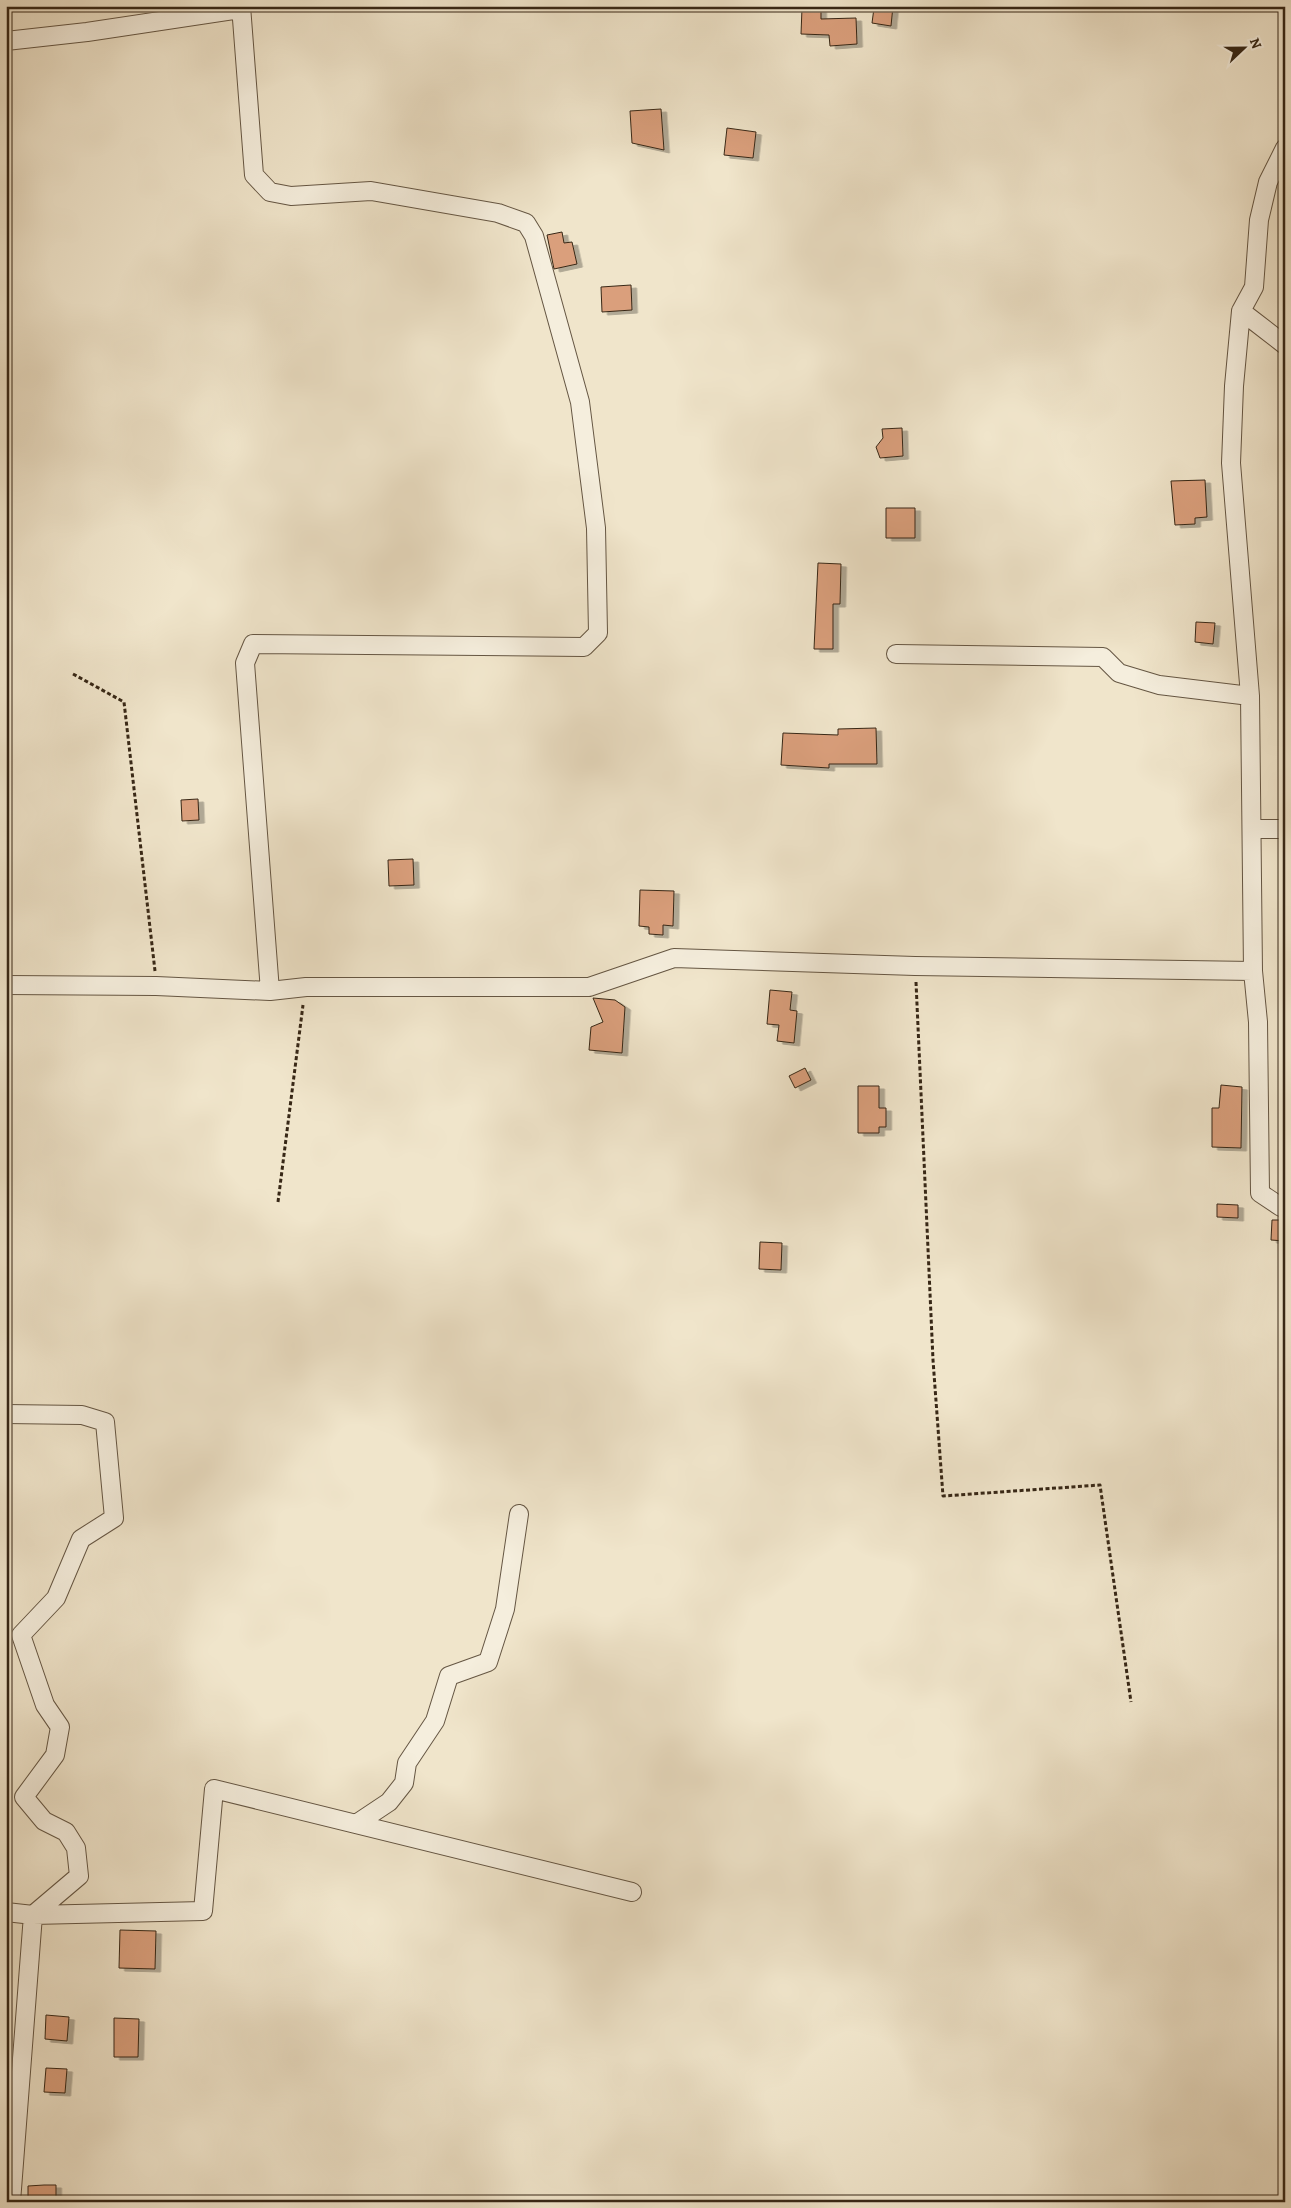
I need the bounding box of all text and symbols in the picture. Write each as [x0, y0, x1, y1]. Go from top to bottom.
north arrow [1218, 22, 1268, 72]
text: N [1245, 35, 1266, 52]

